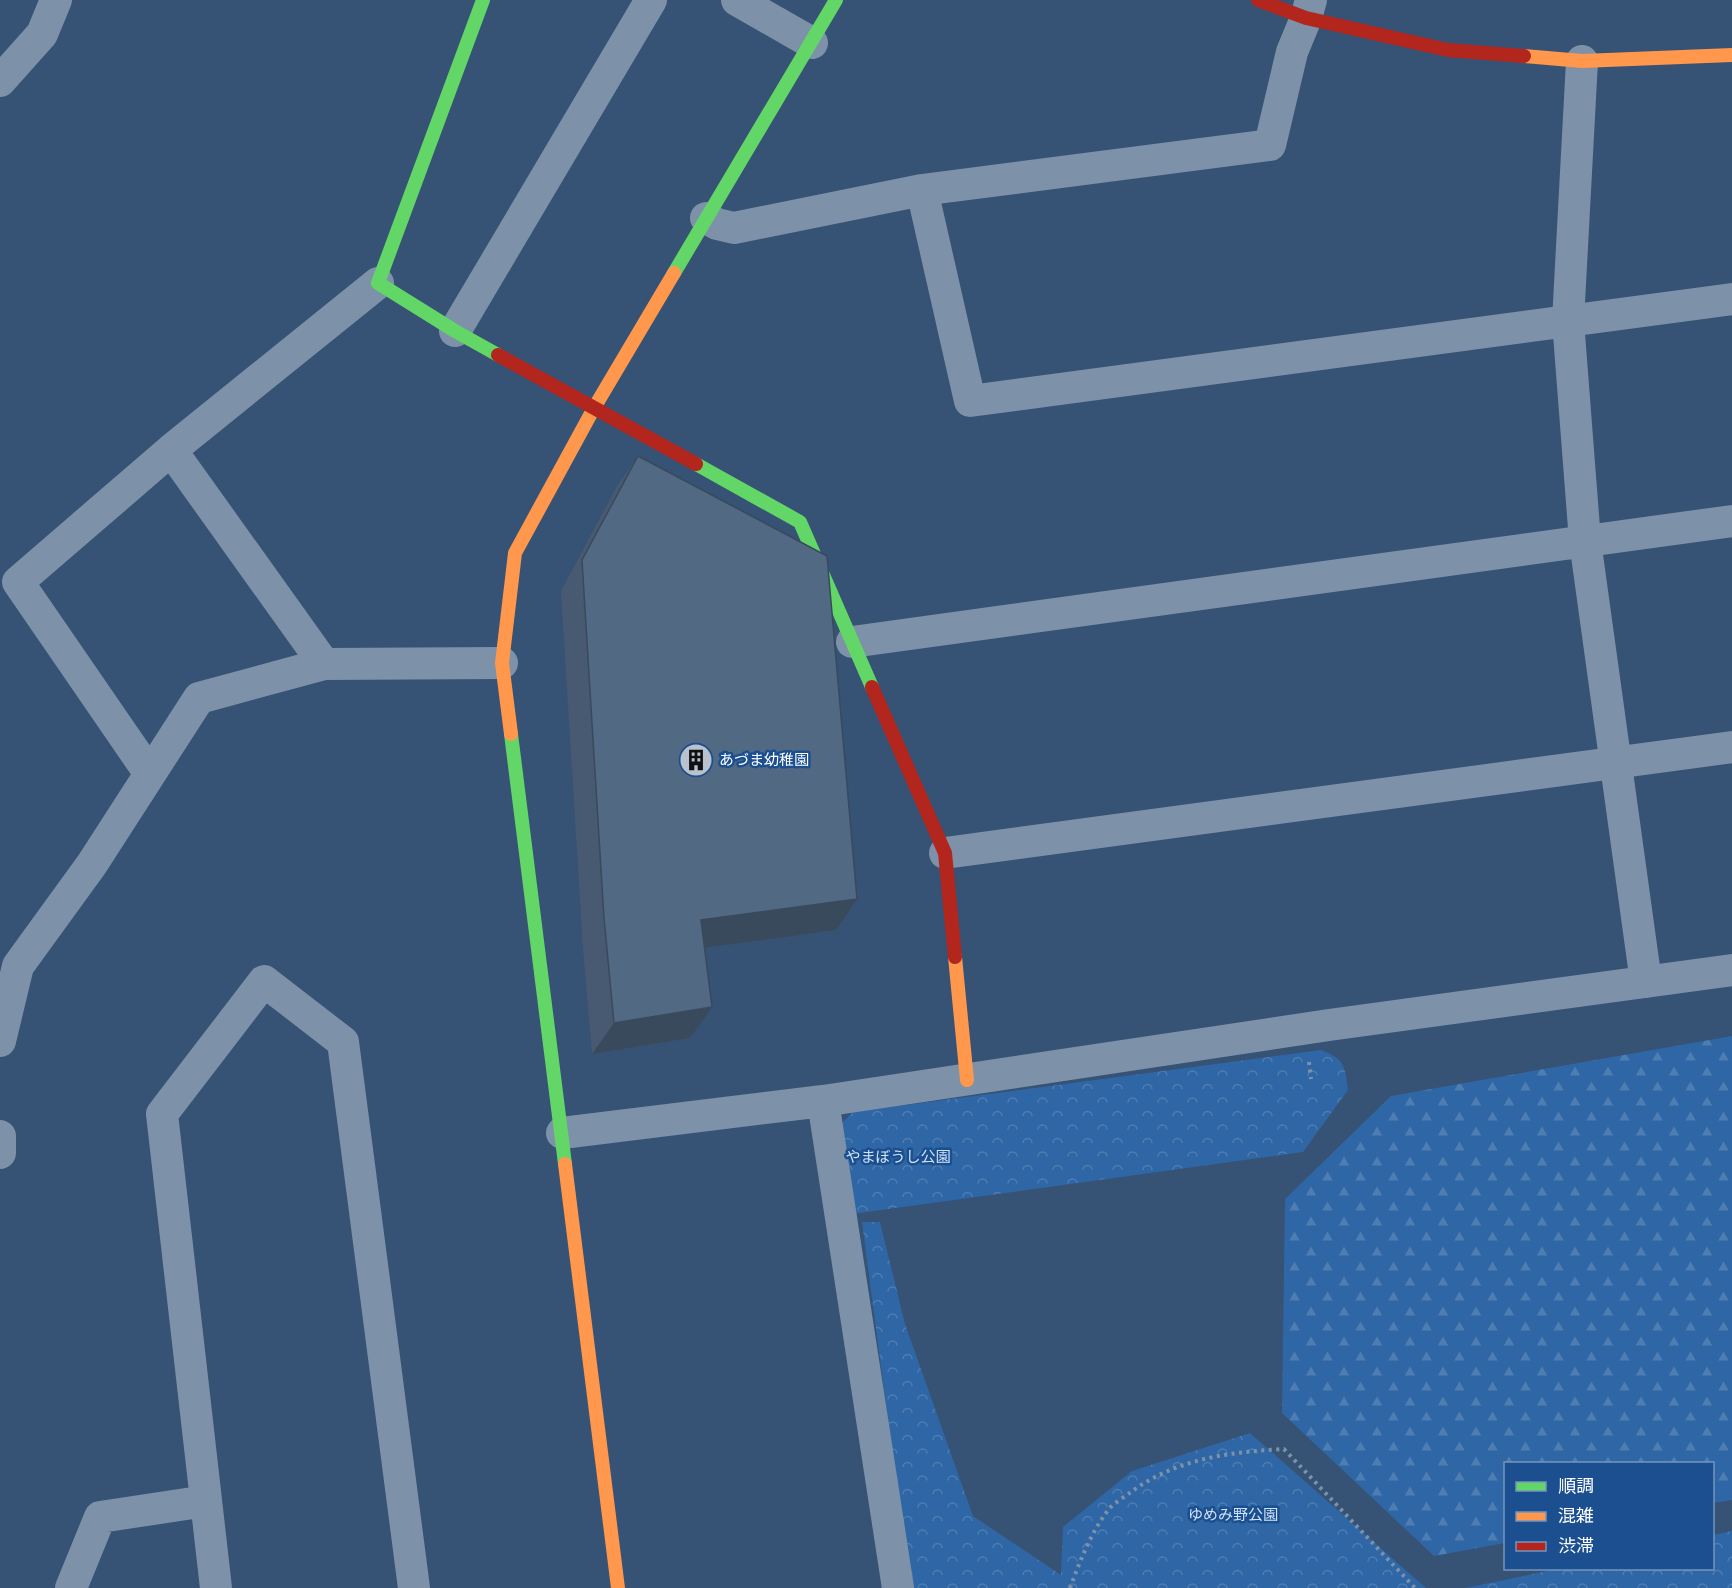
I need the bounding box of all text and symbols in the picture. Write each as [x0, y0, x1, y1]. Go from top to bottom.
building icon: あづま幼稚園 [678, 742, 714, 778]
place label: あづま幼稚園 [719, 752, 809, 771]
park label: やまぼうし公園 [845, 1149, 951, 1168]
legend [1504, 1462, 1714, 1570]
text: 順調 [1558, 1476, 1594, 1499]
text: 混雑 [1558, 1506, 1594, 1529]
park label: ゆめみ野公園 [1188, 1507, 1278, 1526]
text: 渋滞 [1558, 1536, 1594, 1559]

